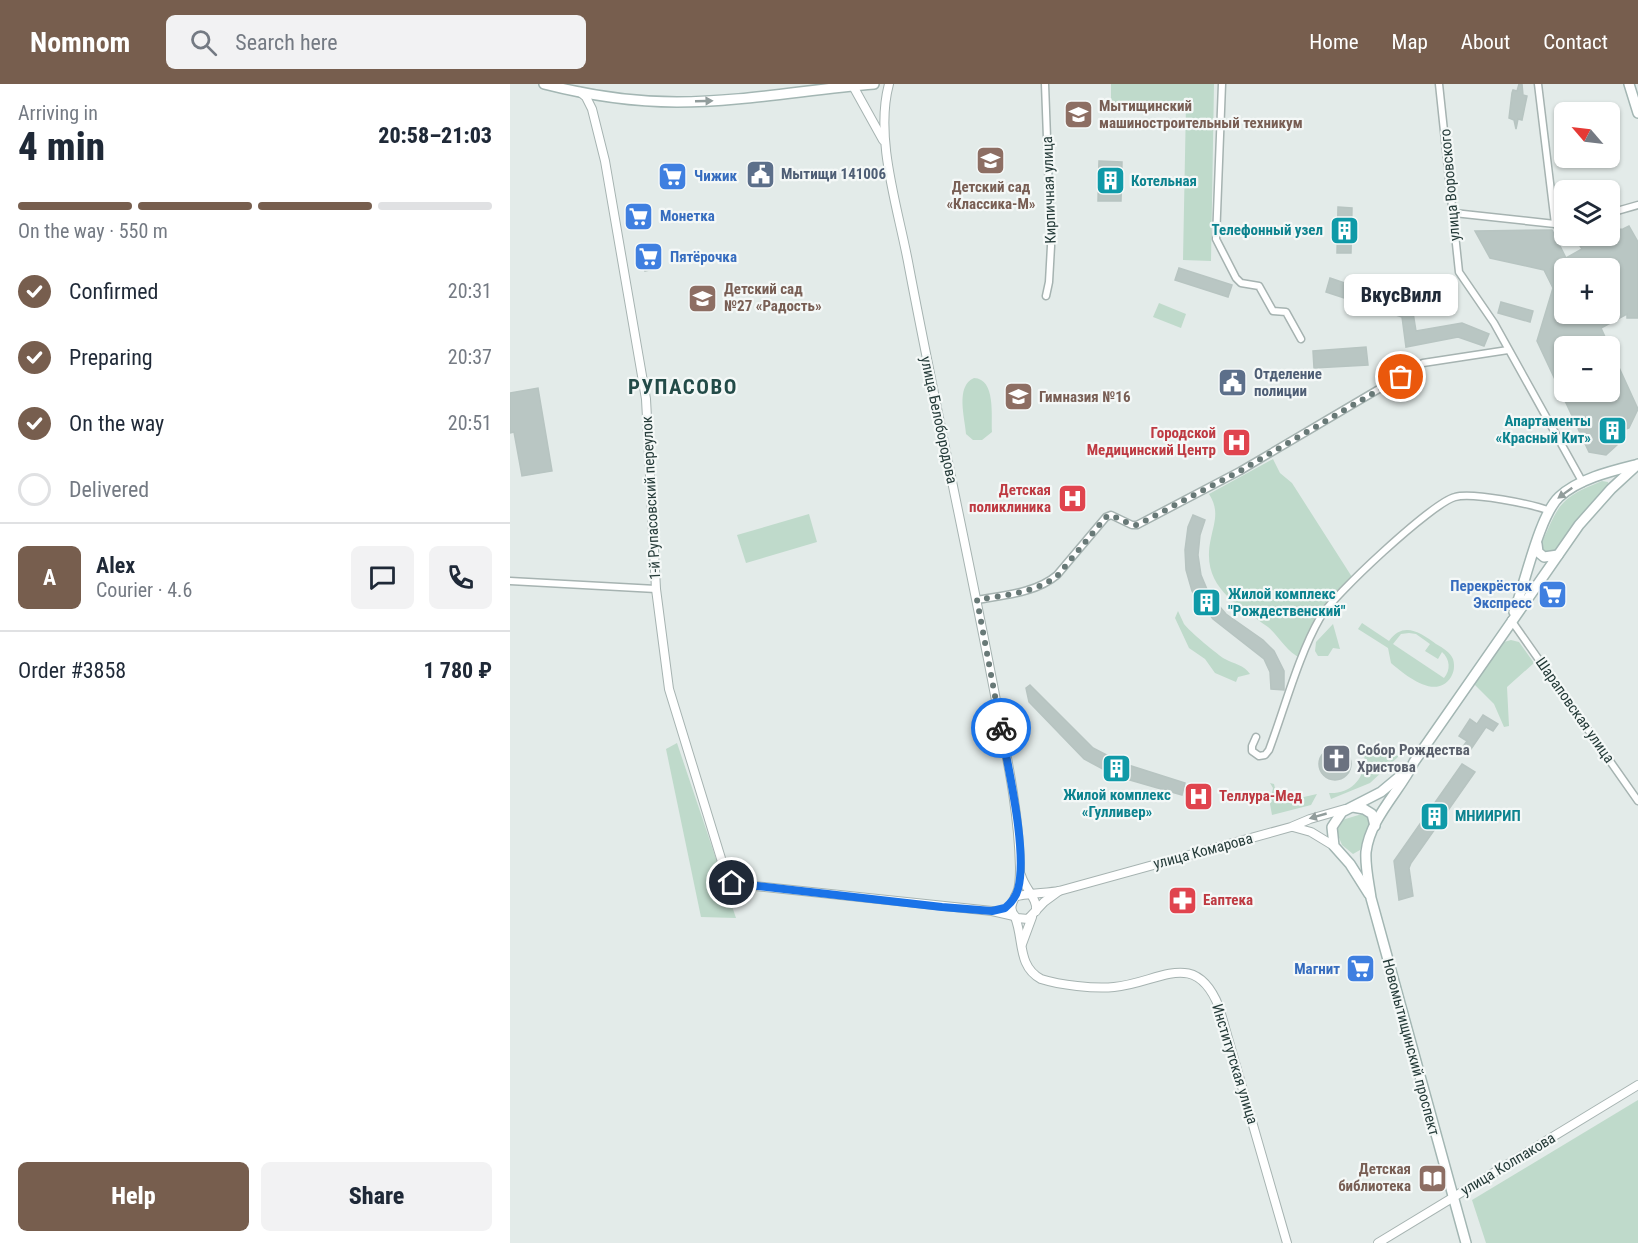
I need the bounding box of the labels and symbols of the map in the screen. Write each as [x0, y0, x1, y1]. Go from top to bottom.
one-way arrow [694, 96, 713, 106]
place label: Мытищинский машиностроительный техникум [1099, 97, 1303, 132]
school or university icon: Мытищинский машиностроительный техникум [1062, 99, 1094, 131]
north arrow [1554, 102, 1620, 168]
street label: улица Воровского [1436, 128, 1464, 242]
street label: Кирпичная улица [1038, 136, 1060, 244]
school or university icon: Детский сад «Классика-М» [975, 144, 1007, 176]
public building icon: Мытищи 141006 [744, 158, 776, 190]
supermarket icon: Чижик [657, 160, 689, 192]
place label: Мытищи 141006 [781, 165, 886, 183]
building icon: Котельная [1094, 165, 1126, 197]
place label: Чижик [694, 167, 737, 185]
place label: Котельная [1131, 172, 1197, 190]
place label: Детский сад «Классика-М» [946, 178, 1036, 213]
supermarket icon: Монетка [623, 200, 655, 232]
place label: Монетка [660, 207, 715, 225]
building icon: Телефонный узел [1328, 214, 1360, 246]
place label: Телефонный узел [1212, 221, 1323, 239]
supermarket icon: Пятёрочка [633, 241, 665, 273]
place label: Пятёрочка [670, 248, 737, 266]
callout: ВкусВилл [1344, 275, 1458, 317]
place label: Детский сад №27 «Радость» [724, 280, 822, 315]
school or university icon: Детский сад №27 «Радость» [687, 282, 719, 314]
pin [1375, 351, 1426, 402]
street label: улица Белобородова [917, 355, 961, 485]
place label: Отделение полиции [1254, 365, 1322, 400]
public building icon: Отделение полиции [1217, 367, 1249, 399]
district label: РУПАСОВО [628, 375, 738, 399]
school or university icon: Гимназия №16 [1002, 381, 1034, 413]
place label: Гимназия №16 [1039, 388, 1131, 406]
place label: Апартаменты «Красный Кит» [1496, 412, 1591, 447]
building icon: Апартаменты «Красный Кит» [1596, 414, 1628, 446]
street label: 1-й Рупасовский переулок [638, 416, 664, 580]
place label: Городской Медицинский Центр [1087, 424, 1216, 459]
hospital icon: Городской Медицинский Центр [1221, 426, 1253, 458]
place label: Детская поликлиника [969, 481, 1051, 516]
hospital icon: Детская поликлиника [1056, 483, 1088, 515]
one-way arrow [1557, 487, 1572, 499]
place label: Перекрёсток Экспресс [1450, 577, 1532, 612]
supermarket icon: Перекрёсток Экспресс [1537, 579, 1569, 611]
place label: Жилой комплекс "Рождественский" [1228, 585, 1346, 620]
building icon: Жилой комплекс "Рождественский" [1191, 587, 1223, 619]
street label: Шараповская улица [1532, 654, 1618, 766]
courier [971, 698, 1031, 758]
place label: Собор Рождества Христова [1357, 741, 1470, 776]
church icon: Собор Рождества Христова [1320, 743, 1352, 775]
building icon: Жилой комплекс «Гулливер» [1101, 752, 1133, 784]
hospital icon: Теллура-Мед [1182, 780, 1214, 812]
place label: Жилой комплекс «Гулливер» [1063, 786, 1171, 821]
place label: Теллура-Мед [1219, 787, 1303, 805]
building icon: МНИИРИП [1418, 800, 1450, 832]
place label: МНИИРИП [1455, 807, 1521, 825]
one-way arrow [1309, 812, 1327, 822]
street label: улица Комарова [1151, 829, 1255, 873]
pin [706, 857, 757, 908]
pharmacy icon: Еаптека [1166, 884, 1198, 916]
place label: Еаптека [1203, 891, 1253, 909]
supermarket icon: Магнит [1345, 953, 1377, 985]
street label: Новомытищинский проспект [1379, 957, 1443, 1137]
place label: Магнит [1294, 960, 1340, 978]
street label: Институтская улица [1208, 1002, 1262, 1126]
street label: улица Колпакова [1457, 1129, 1559, 1199]
place label: Детская библиотека [1338, 1160, 1411, 1195]
library icon: Детская библиотека [1416, 1162, 1448, 1194]

